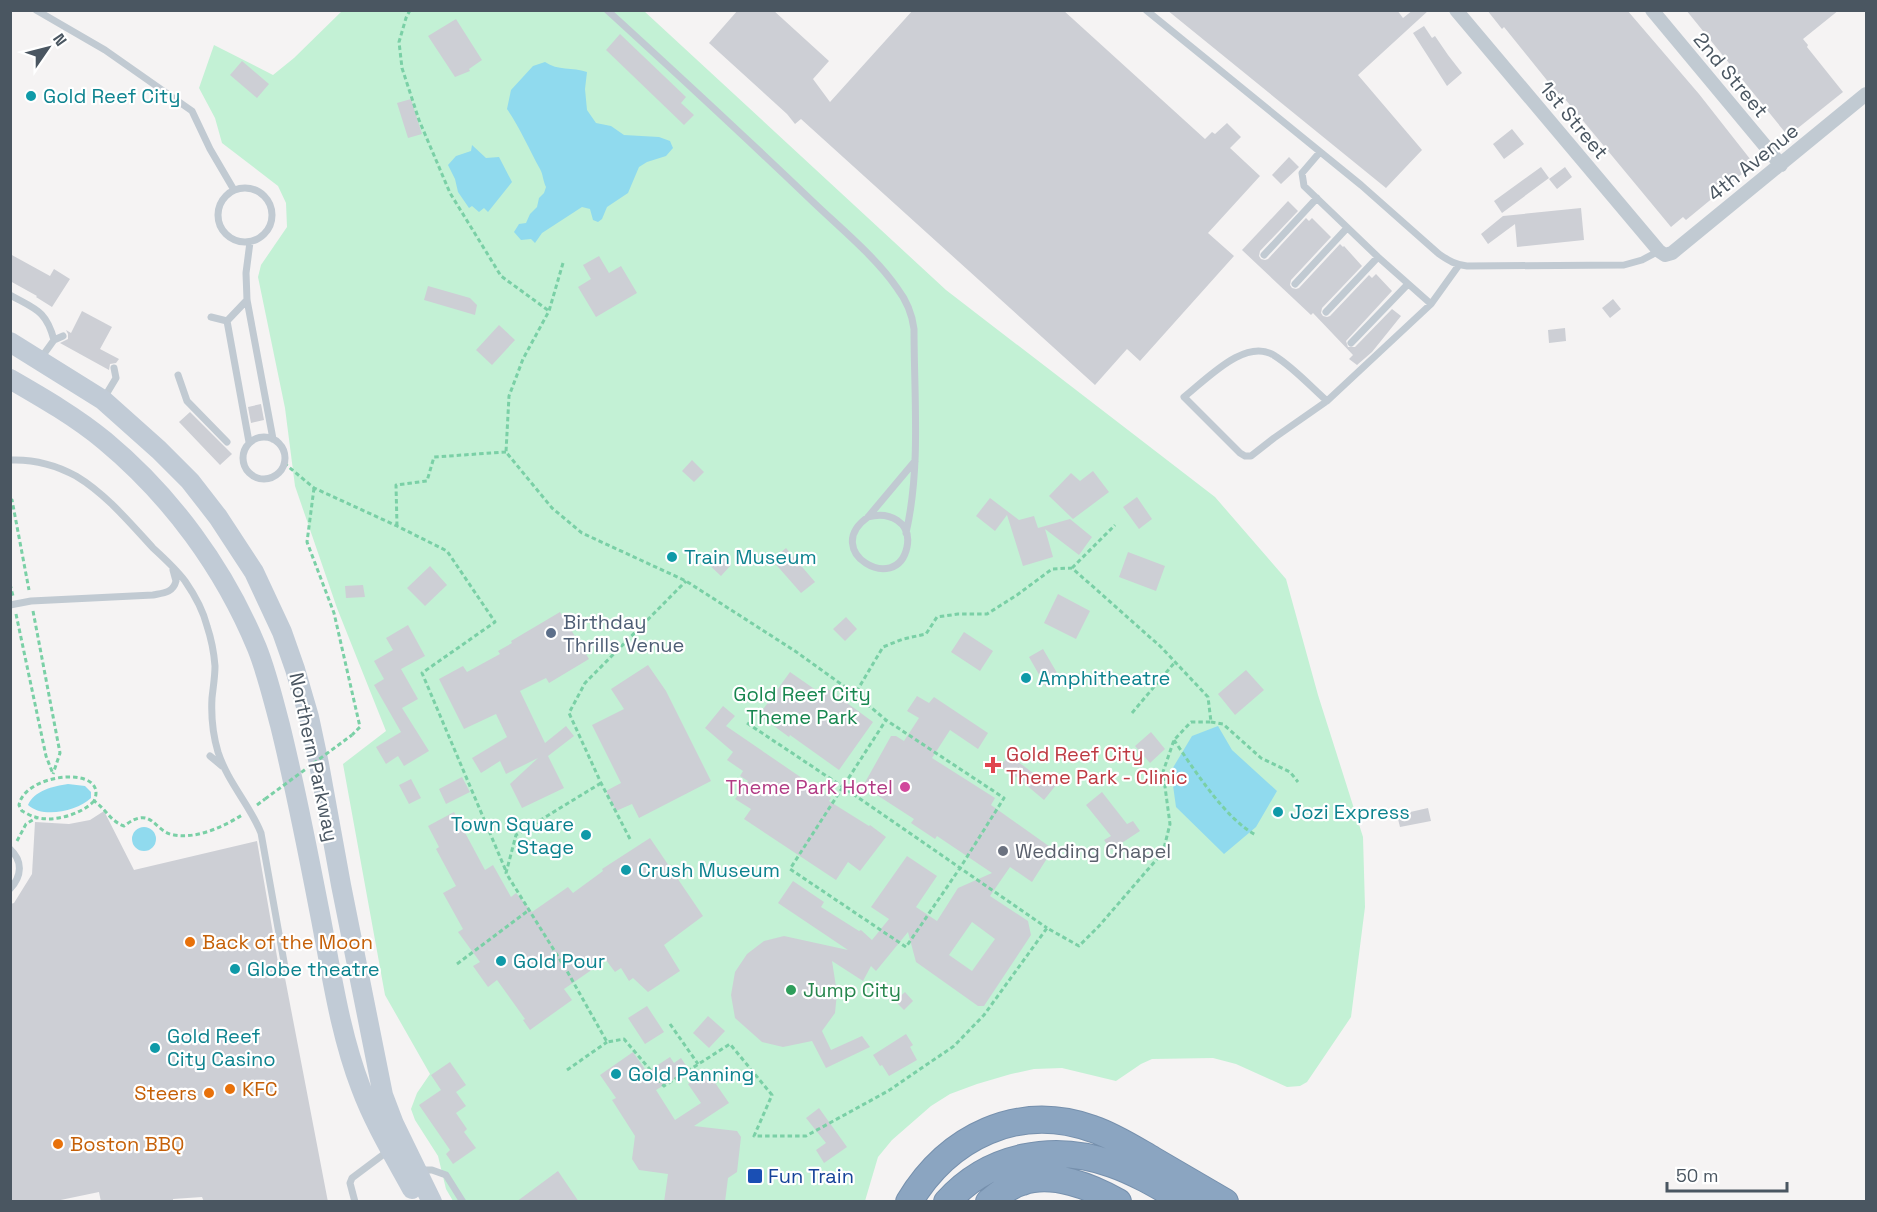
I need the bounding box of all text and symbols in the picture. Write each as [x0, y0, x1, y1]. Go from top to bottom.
north arrow [18, 18, 78, 78]
street label: 2nd Street [1688, 27, 1774, 123]
text: N [48, 29, 72, 50]
street label: 1st Street [1534, 76, 1614, 164]
place label: Gold Reef City [43, 83, 181, 109]
marker: Gold Reef City [24, 89, 38, 103]
street label: 4th Avenue [1702, 117, 1804, 207]
place label: Train Museum [684, 544, 817, 570]
marker: Train Museum [665, 550, 679, 564]
place label: Birthday Thrills Venue [563, 609, 684, 658]
marker: Birthday Thrills Venue [544, 626, 558, 640]
place label: Amphitheatre [1038, 665, 1170, 691]
street label: Northern Parkway [283, 670, 345, 844]
marker: Amphitheatre [1019, 671, 1033, 685]
park label: Gold Reef City Theme Park [733, 681, 871, 730]
place label: Gold Reef City Theme Park - Clinic [1006, 741, 1188, 790]
marker: Gold Reef City Theme Park - Clinic [984, 756, 1002, 774]
place label: Theme Park Hotel [726, 774, 893, 800]
marker: Theme Park Hotel [898, 780, 912, 794]
place label: Jozi Express [1290, 799, 1410, 825]
marker: Jozi Express [1271, 805, 1285, 819]
place label: Town Square Stage [451, 811, 574, 860]
marker: Town Square Stage [579, 828, 593, 842]
place label: Wedding Chapel [1015, 838, 1171, 864]
marker: Wedding Chapel [996, 844, 1010, 858]
place label: Crush Museum [638, 857, 780, 883]
marker: Crush Museum [619, 863, 633, 877]
place label: Back of the Moon [202, 929, 373, 955]
marker: Back of the Moon [183, 935, 197, 949]
place label: Gold Pour [513, 948, 605, 974]
marker: Gold Pour [494, 954, 508, 968]
place label: Globe theatre [247, 956, 380, 982]
marker: Globe theatre [228, 962, 242, 976]
place label: Jump City [803, 977, 901, 1003]
marker: Jump City [784, 983, 798, 997]
place label: Gold Reef City Casino [167, 1023, 276, 1072]
marker: Gold Reef City Casino [148, 1041, 162, 1055]
place label: Gold Panning [628, 1061, 754, 1087]
marker: Gold Panning [609, 1067, 623, 1081]
place label: KFC [242, 1076, 278, 1102]
place label: Steers [134, 1080, 197, 1106]
marker: KFC [223, 1082, 237, 1096]
marker: Steers [202, 1086, 216, 1100]
place label: Boston BBQ [70, 1131, 184, 1157]
marker: Boston BBQ [51, 1137, 65, 1151]
scale bar [1667, 1155, 1787, 1193]
place label: Fun Train [768, 1163, 854, 1189]
text: 50 m [1676, 1164, 1718, 1187]
marker: Fun Train [746, 1167, 764, 1185]

